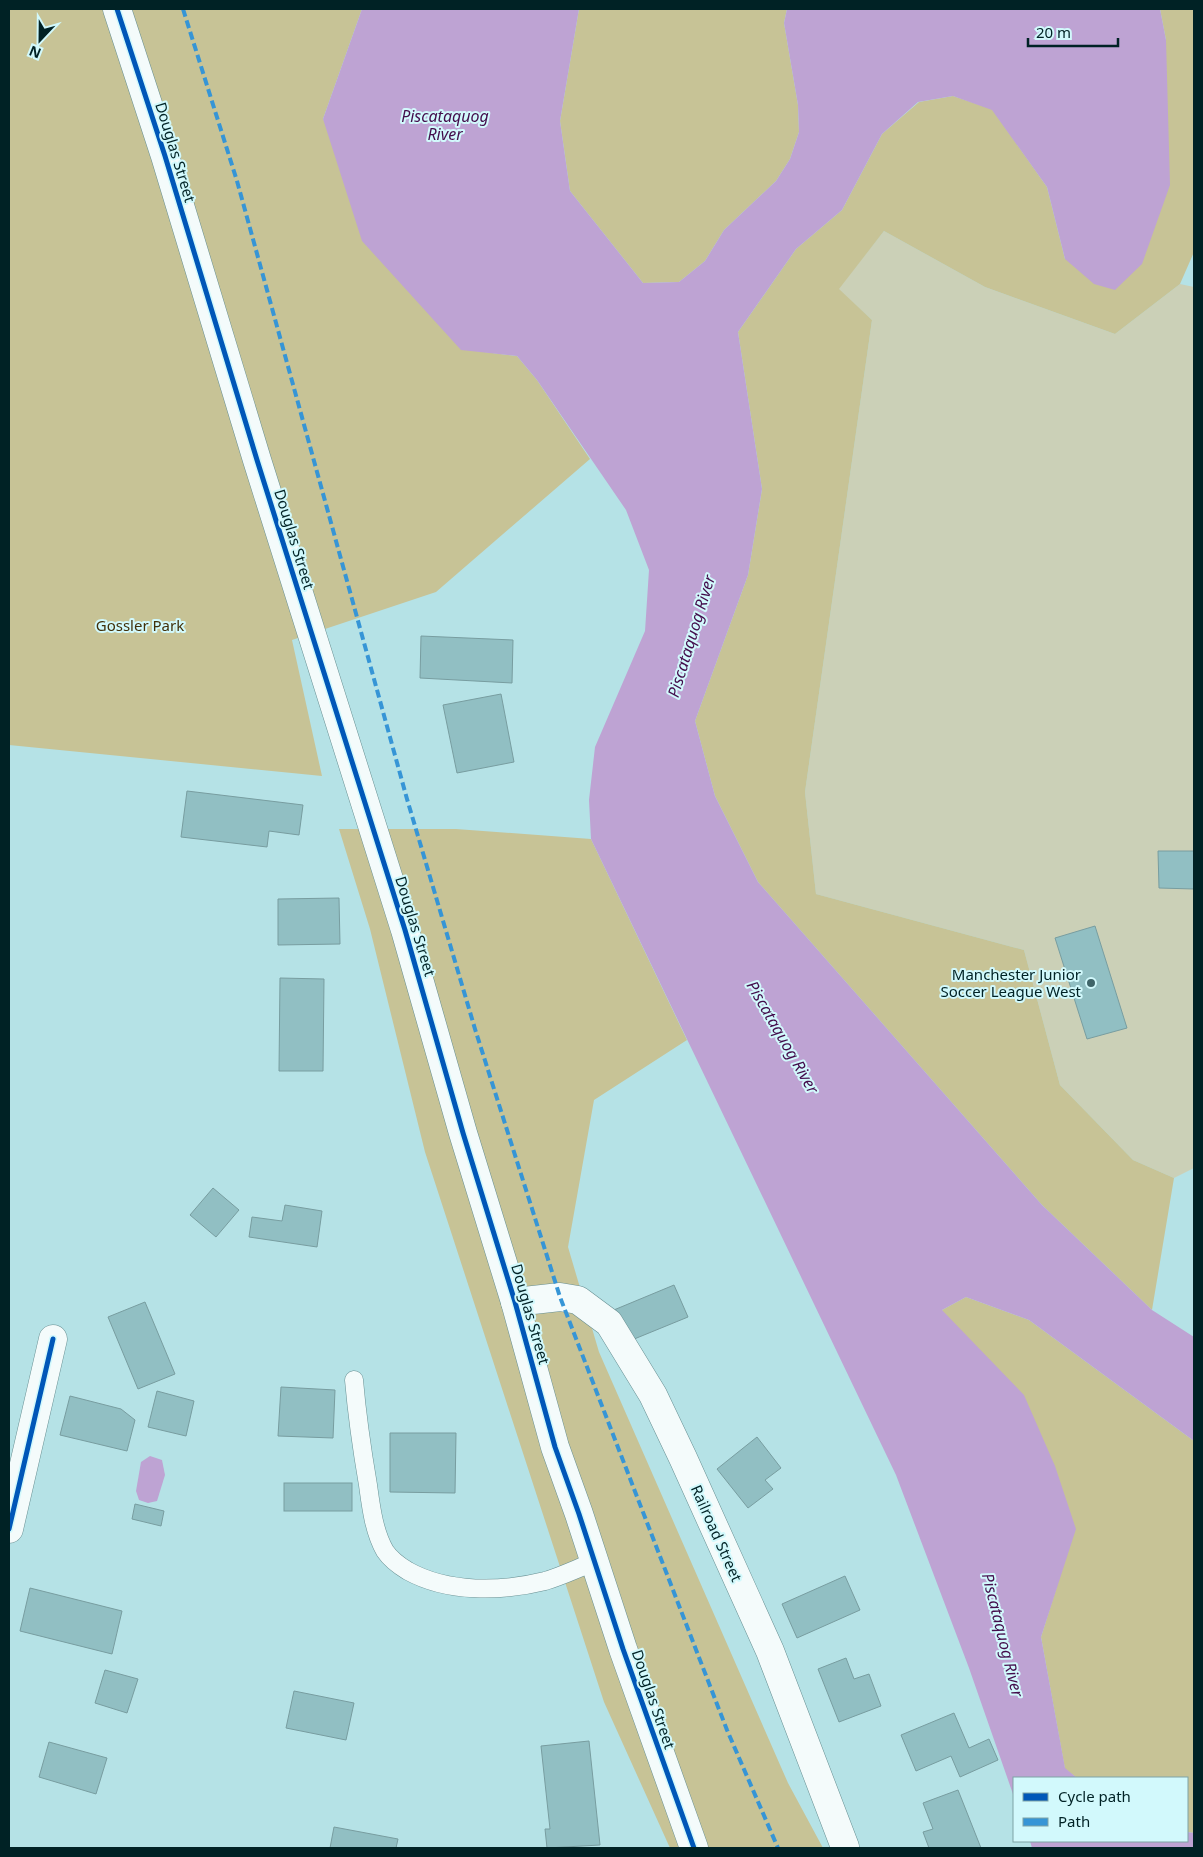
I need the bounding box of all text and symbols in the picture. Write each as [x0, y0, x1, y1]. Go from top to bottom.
north arrow [15, 15, 65, 65]
scale bar [1028, 15, 1118, 47]
text: 20 m [1036, 22, 1071, 42]
text: N [26, 42, 44, 63]
street label: Douglas Street [151, 99, 201, 205]
water label: Piscataquog River [401, 105, 489, 145]
street label: Douglas Street [270, 486, 320, 592]
water label: Piscataquog River [662, 571, 720, 700]
park label: Gossler Park [96, 615, 184, 635]
street label: Douglas Street [391, 873, 441, 979]
place label: Manchester Junior Soccer League West [940, 964, 1082, 1001]
water label: Piscataquog River [742, 977, 825, 1098]
marker: Manchester Junior Soccer League West [1085, 977, 1097, 989]
street label: Douglas Street [507, 1261, 555, 1367]
street label: Railroad Street [687, 1481, 747, 1585]
water label: Piscataquog River [977, 1571, 1029, 1700]
street label: Douglas Street [628, 1647, 681, 1752]
legend [1013, 1777, 1188, 1842]
text: Cycle path [1058, 1786, 1131, 1806]
text: Path [1058, 1811, 1090, 1831]

